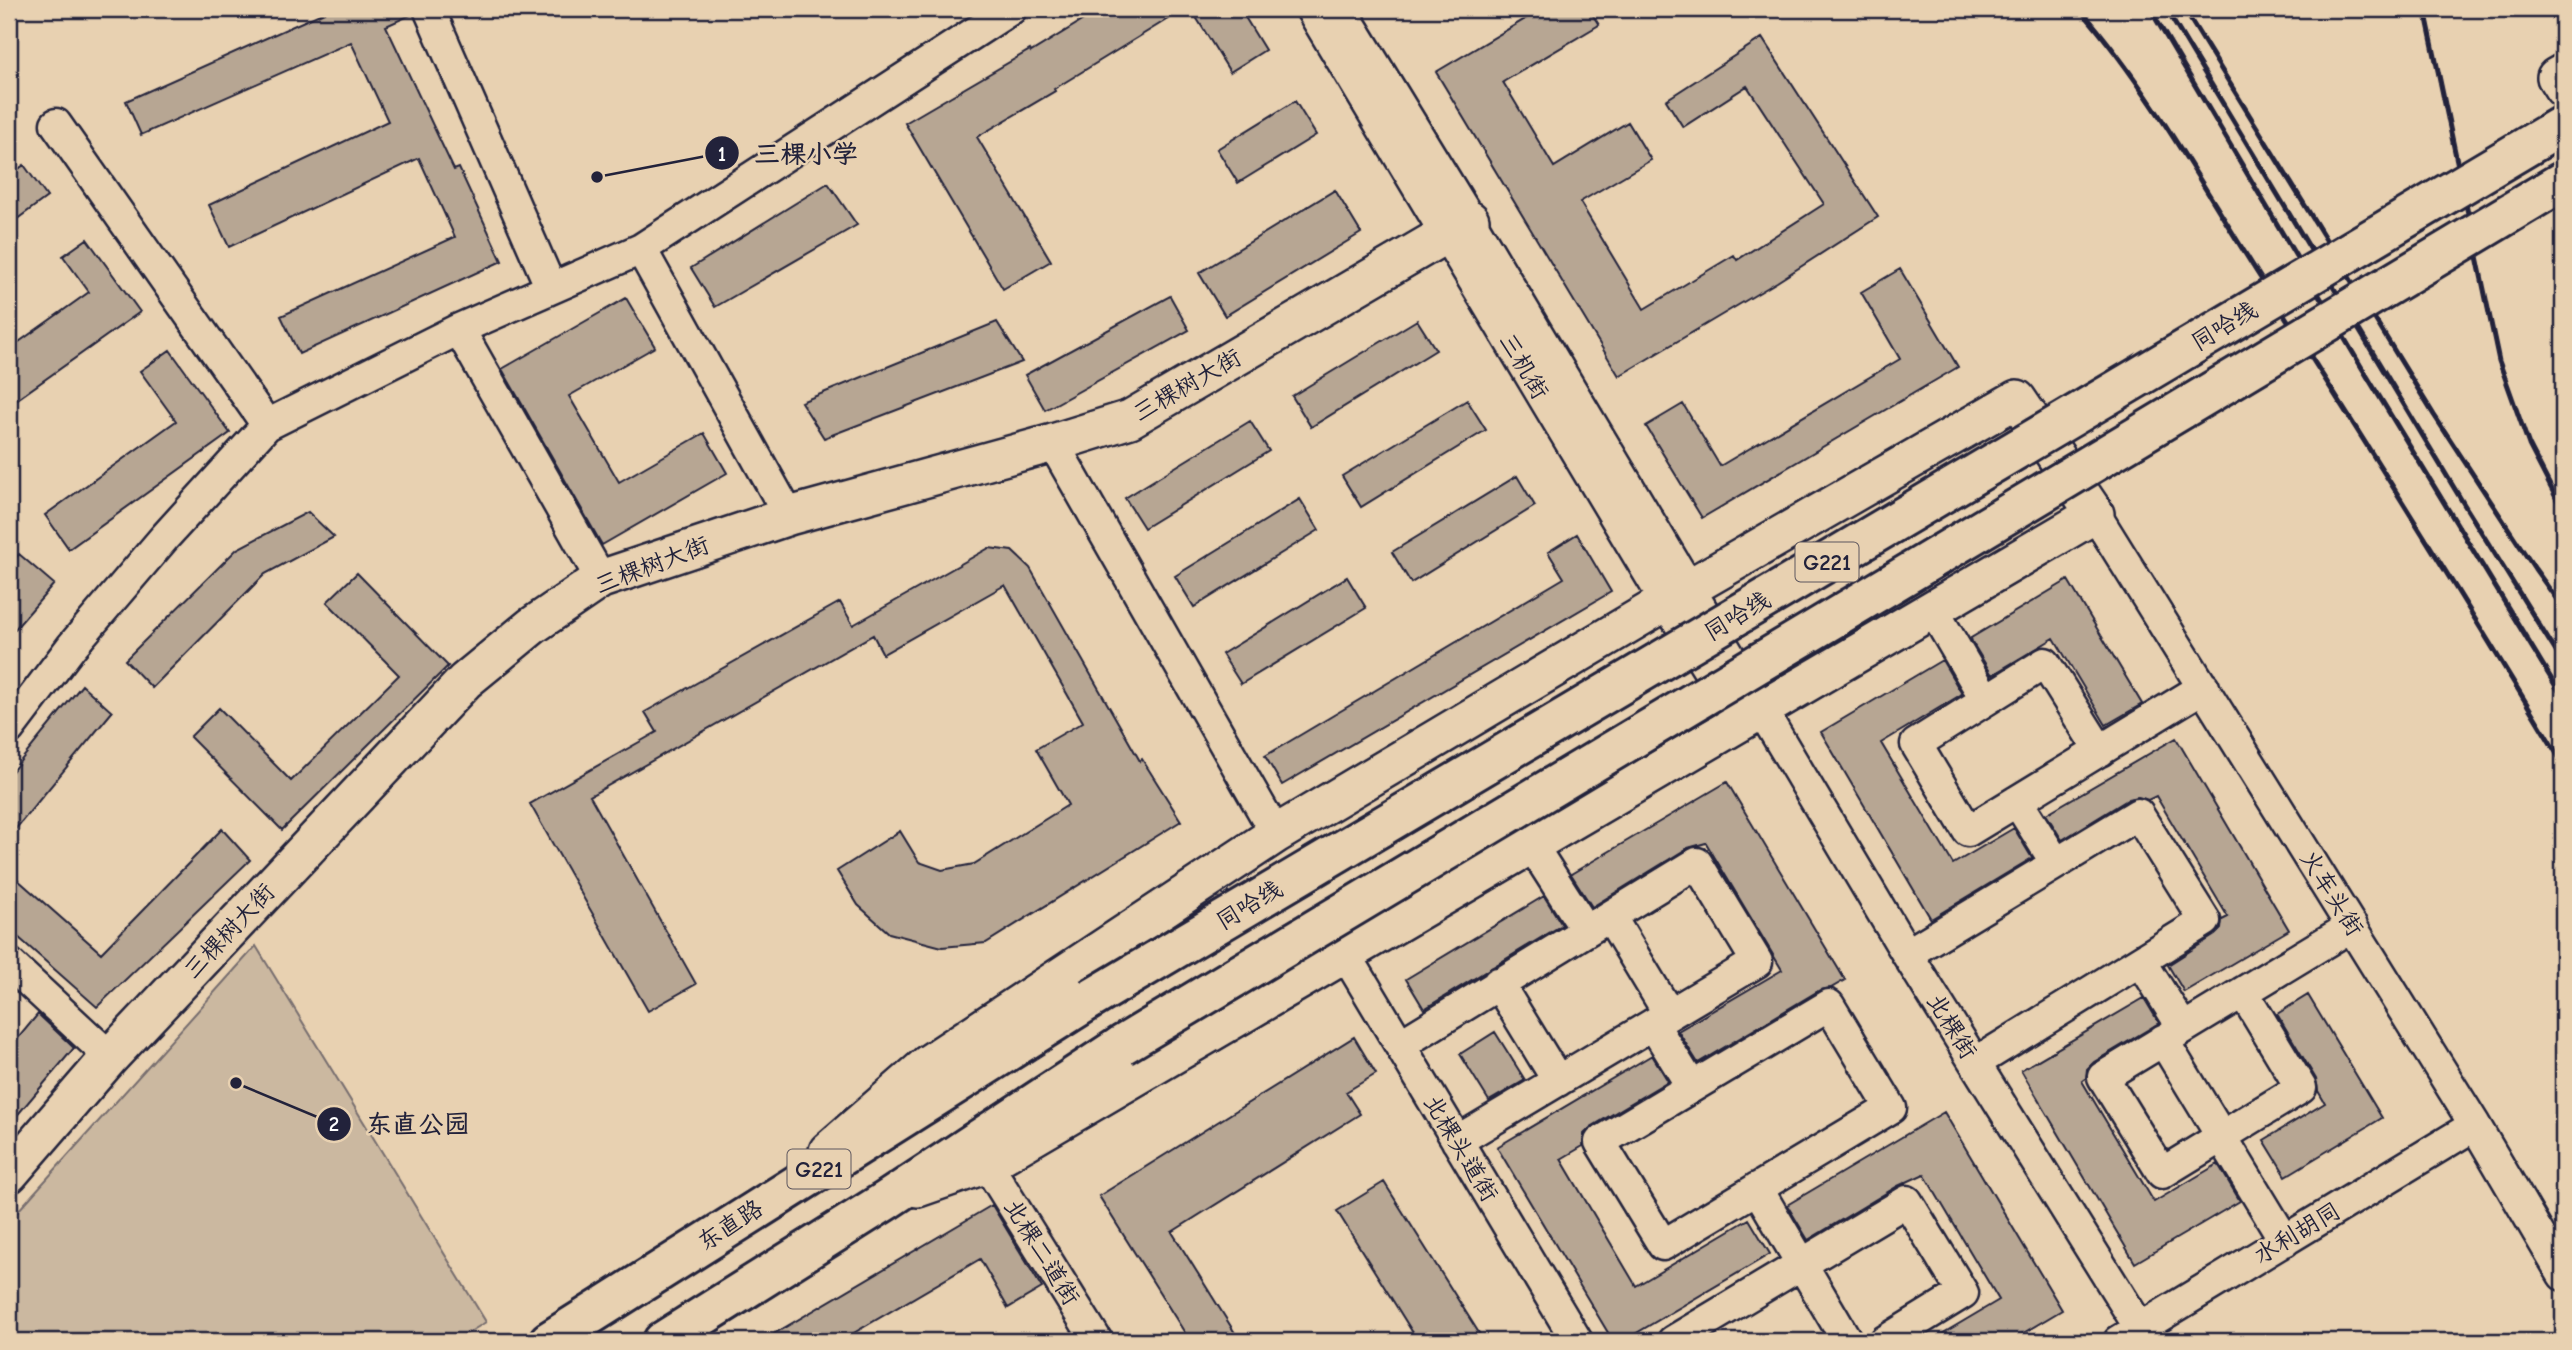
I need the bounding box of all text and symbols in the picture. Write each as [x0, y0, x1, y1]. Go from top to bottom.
callout: 三棵小学 [705, 130, 872, 177]
text: 三棵小学 [754, 140, 858, 170]
text: 1 [718, 142, 726, 166]
street label: 同哈线 [2186, 295, 2262, 357]
street label: 三机街 [1493, 328, 1555, 404]
street label: 三棵树大街 [1128, 343, 1246, 427]
street label: 三棵树大街 [591, 530, 713, 600]
road number: G221 [1796, 542, 1858, 582]
street label: 同哈线 [1699, 585, 1775, 647]
street label: 火车头街 [2295, 845, 2369, 941]
street label: 同哈线 [1211, 874, 1287, 936]
street label: 三棵树大街 [178, 878, 280, 984]
street label: 北棵街 [1921, 988, 1983, 1064]
street label: 北棵头道街 [1418, 1089, 1504, 1207]
callout: 东直公园 [317, 1101, 484, 1148]
text: 东直公园 [366, 1110, 470, 1140]
text: 2 [329, 1112, 339, 1136]
road number: G221 [788, 1150, 850, 1188]
street label: 东直路 [692, 1194, 768, 1256]
street label: 北棵二道街 [998, 1194, 1086, 1310]
street label: 水利胡同 [2249, 1196, 2345, 1270]

